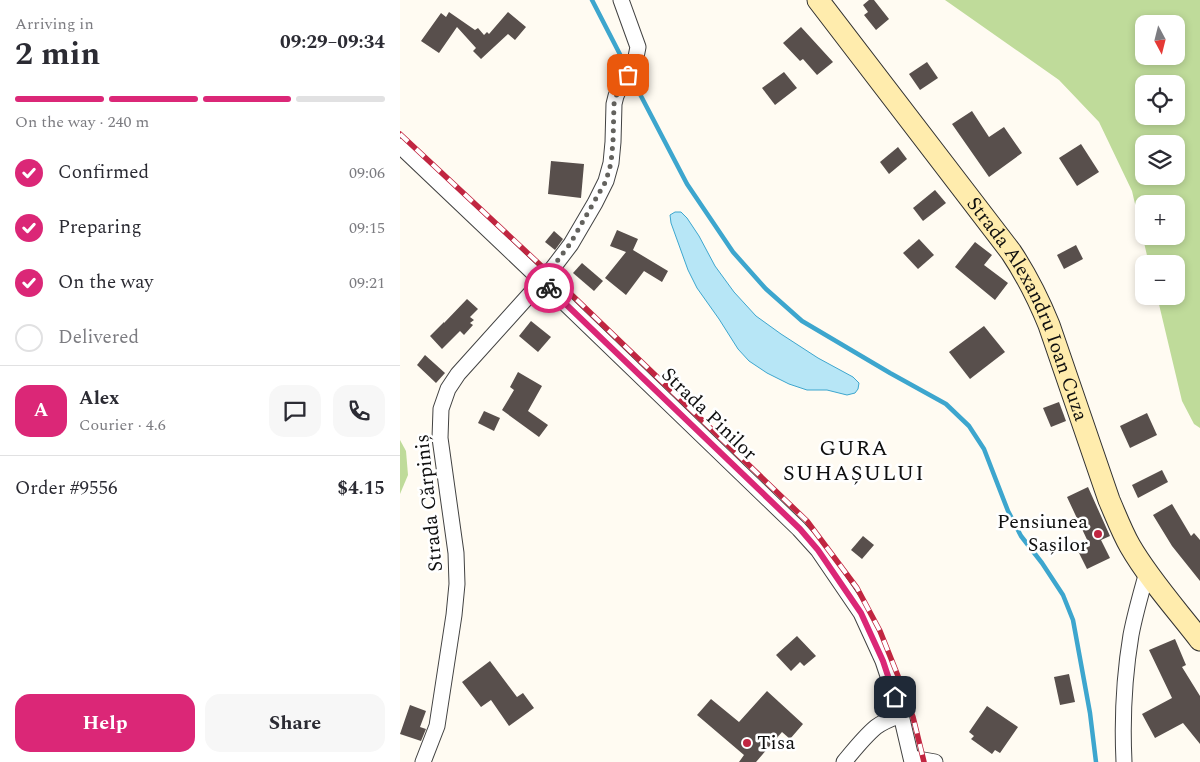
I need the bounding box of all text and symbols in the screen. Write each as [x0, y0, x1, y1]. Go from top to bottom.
text: Arriving in [15, 12, 94, 36]
north arrow [1135, 15, 1185, 65]
map controls [1135, 15, 1185, 305]
text: 09:29–09:34 [280, 28, 385, 57]
text: 2 min [15, 30, 100, 79]
pin [607, 54, 649, 96]
icon: bag [614, 61, 642, 89]
button: locate [1135, 75, 1185, 125]
text: On the way · 240 m [15, 110, 149, 134]
button: layers [1135, 135, 1185, 185]
text: Confirmed [58, 158, 149, 187]
icon: check [15, 159, 43, 187]
text: 09:06 [349, 161, 385, 185]
street label: Strada Alexandru Ioan Cuza [959, 190, 1096, 425]
button: + [1135, 195, 1185, 245]
text: Preparing [58, 213, 142, 242]
icon: check [15, 214, 43, 242]
text: 09:15 [349, 216, 385, 240]
button: − [1135, 255, 1185, 305]
courier [524, 263, 574, 313]
text: On the way [58, 268, 154, 297]
icon: check [15, 269, 43, 297]
text: 09:21 [349, 271, 385, 295]
icon: bike [535, 274, 563, 302]
text: Delivered [58, 323, 139, 352]
street label: Strada Pinilor [654, 360, 764, 468]
text: Alex [79, 384, 120, 413]
button: chat [269, 385, 321, 437]
button: phone [333, 385, 385, 437]
text: A [34, 396, 48, 425]
text: Courier · 4.6 [79, 413, 166, 437]
district label: GURA SUHAȘULUI [783, 432, 925, 490]
street label: Strada Cărpiniș [407, 433, 451, 573]
text: Order #9556 [15, 474, 118, 503]
text: $4.15 [337, 474, 385, 503]
place label: Pensiunea Sașilor [997, 507, 1088, 560]
marker: Pensiunea Sașilor [1092, 528, 1104, 540]
pin [874, 676, 916, 718]
icon: home [881, 683, 909, 711]
button: Help [15, 694, 195, 752]
button: Share [205, 694, 385, 752]
place label: Tisa [757, 728, 795, 758]
marker: Tisa [741, 737, 753, 749]

